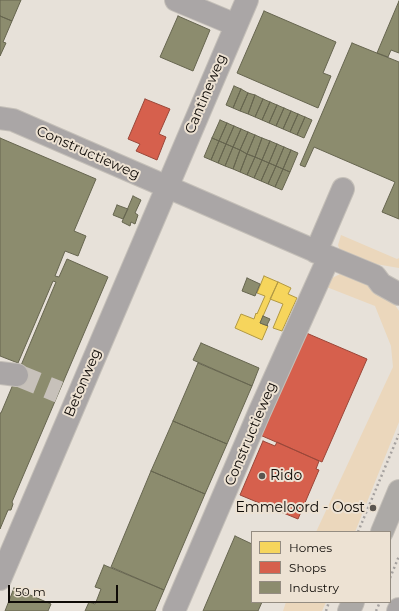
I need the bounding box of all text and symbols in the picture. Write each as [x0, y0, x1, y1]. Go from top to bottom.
street label: Cantineweg [182, 52, 230, 136]
street label: Constructieweg [34, 123, 142, 183]
street label: Betonweg [61, 346, 105, 420]
street label: Constructieweg [222, 380, 280, 488]
place label: Rido [270, 468, 302, 484]
marker: Rido [257, 471, 267, 481]
place label: Emmeloord - Oost [235, 500, 365, 516]
marker: Emmeloord - Oost [368, 503, 378, 513]
legend [251, 531, 391, 603]
text: Homes [289, 540, 332, 555]
text: Shops [289, 560, 326, 575]
scale bar [10, 577, 120, 603]
text: Industry [289, 580, 339, 595]
text: 50 m [15, 584, 46, 599]

